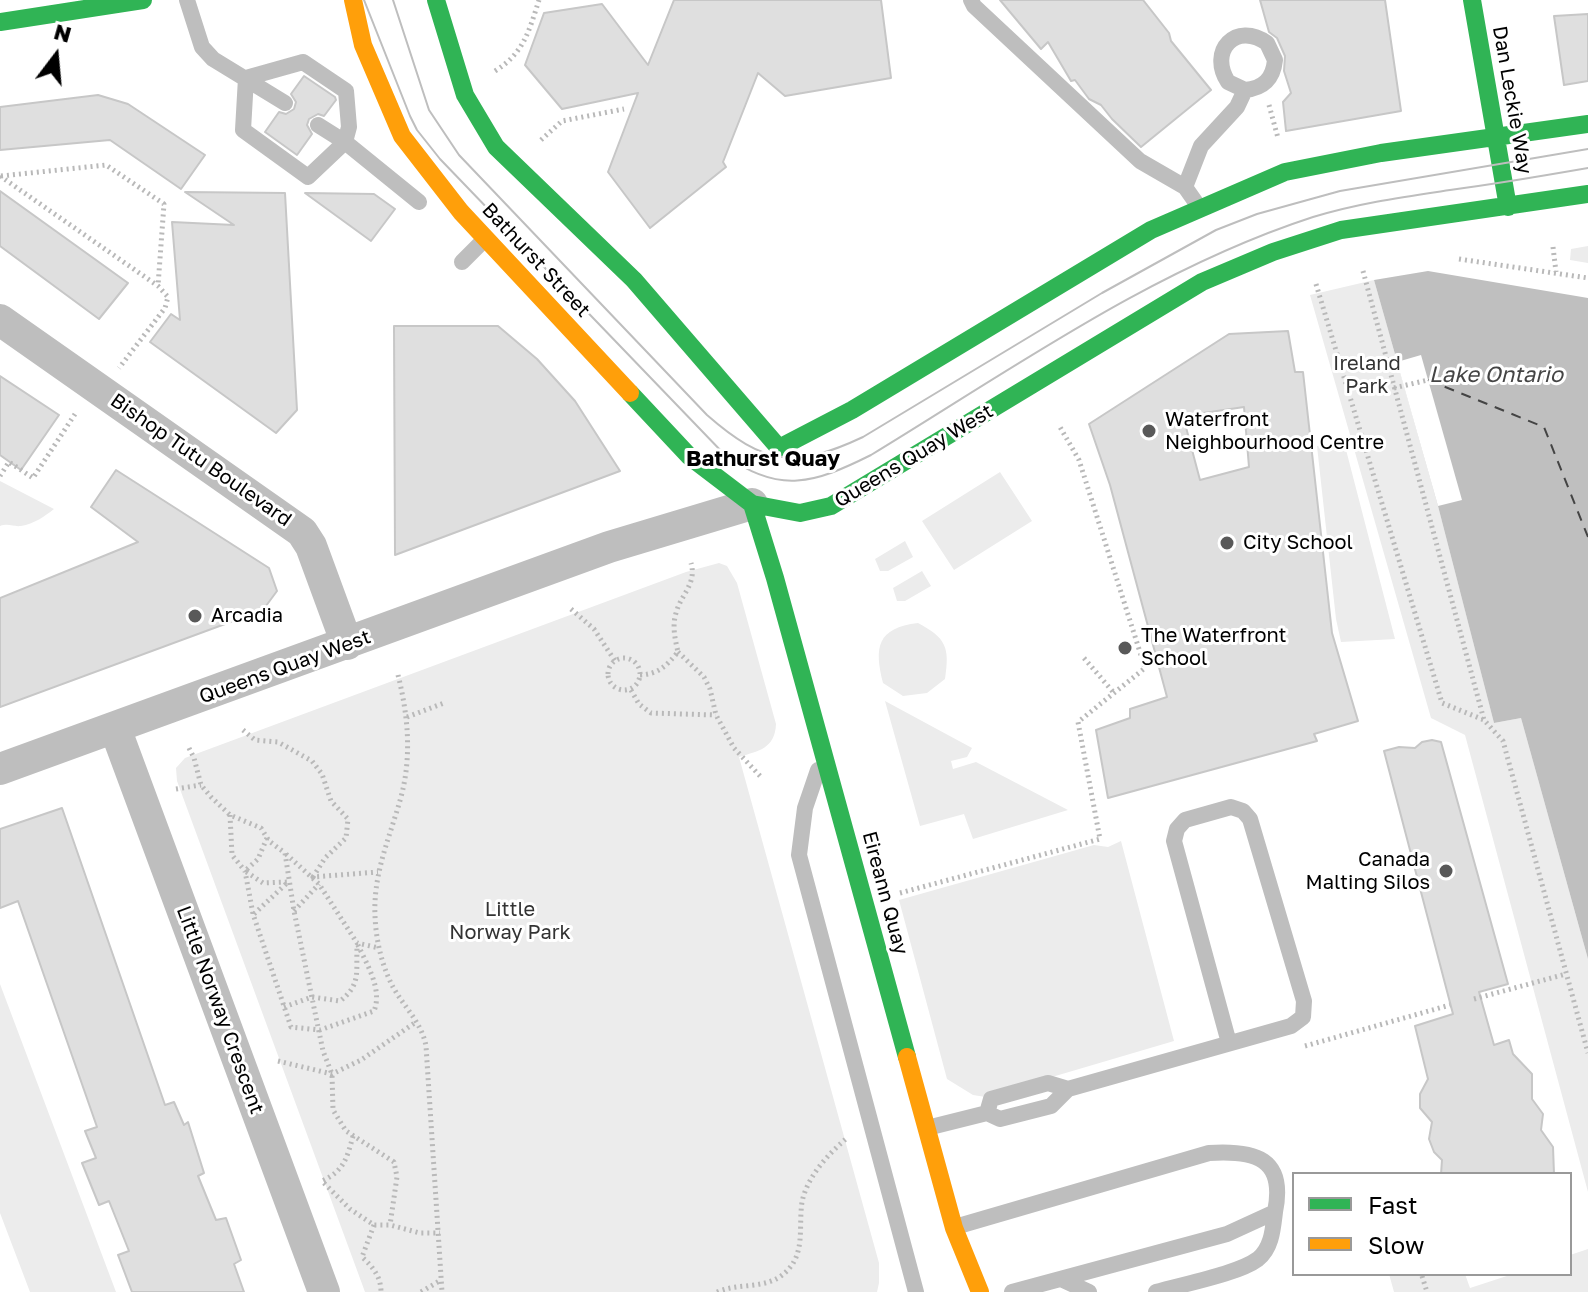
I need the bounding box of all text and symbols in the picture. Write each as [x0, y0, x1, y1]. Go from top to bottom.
north arrow [16, 16, 96, 96]
text: N [51, 17, 75, 48]
street label: Dan Leckie Way [1487, 24, 1537, 176]
street label: Bathurst Street [477, 198, 595, 322]
park label: Ireland Park [1333, 352, 1401, 399]
water label: Lake Ontario [1429, 362, 1563, 388]
street label: Bishop Tutu Boulevard [106, 388, 296, 532]
street label: Queens Quay West [830, 399, 998, 513]
place label: Waterfront Neighbourhood Centre [1165, 408, 1384, 455]
marker: Waterfront Neighbourhood Centre [1140, 422, 1158, 440]
district label: Bathurst Quay [686, 446, 840, 472]
place label: City School [1243, 531, 1353, 555]
marker: City School [1218, 534, 1236, 552]
place label: Arcadia [211, 604, 283, 628]
marker: Arcadia [186, 607, 204, 625]
place label: The Waterfront School [1141, 624, 1287, 671]
street label: Queens Quay West [196, 625, 374, 709]
marker: The Waterfront School [1116, 639, 1134, 657]
street label: Eireann Quay [857, 829, 913, 957]
place label: Canada Malting Silos [1306, 848, 1430, 895]
marker: Canada Malting Silos [1437, 862, 1455, 880]
park label: Little Norway Park [449, 898, 571, 945]
street label: Little Norway Crescent [171, 903, 269, 1117]
legend [1292, 1172, 1572, 1276]
text: Fast [1368, 1190, 1418, 1219]
text: Slow [1368, 1230, 1424, 1259]

